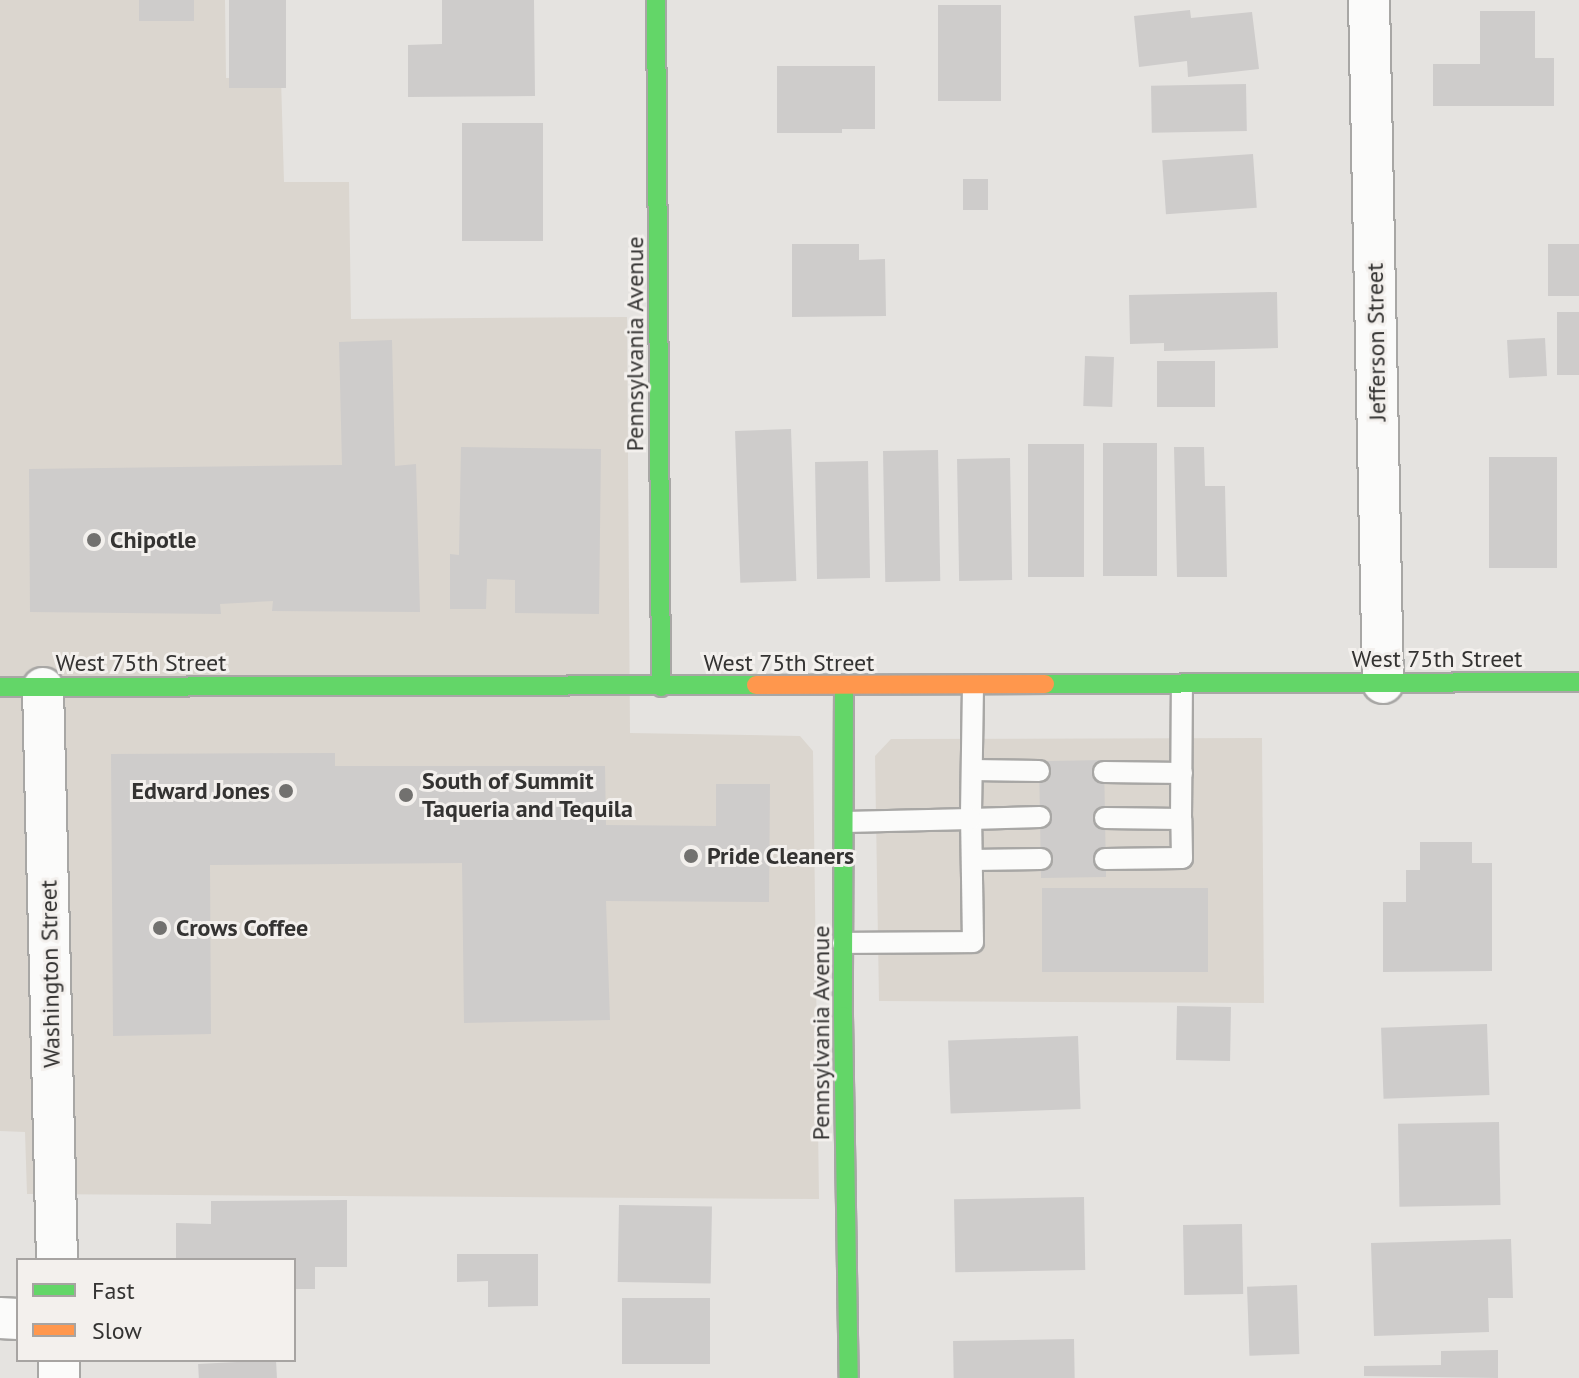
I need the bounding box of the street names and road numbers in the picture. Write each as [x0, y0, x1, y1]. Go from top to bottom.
street label: Pennsylvania Avenue [621, 236, 649, 452]
street label: Jefferson Street [1360, 263, 1392, 421]
street label: West 75th Street [1352, 645, 1522, 673]
street label: West 75th Street [56, 649, 226, 677]
street label: West 75th Street [704, 649, 874, 677]
street label: Washington Street [34, 880, 66, 1068]
street label: Pennsylvania Avenue [807, 925, 835, 1141]

